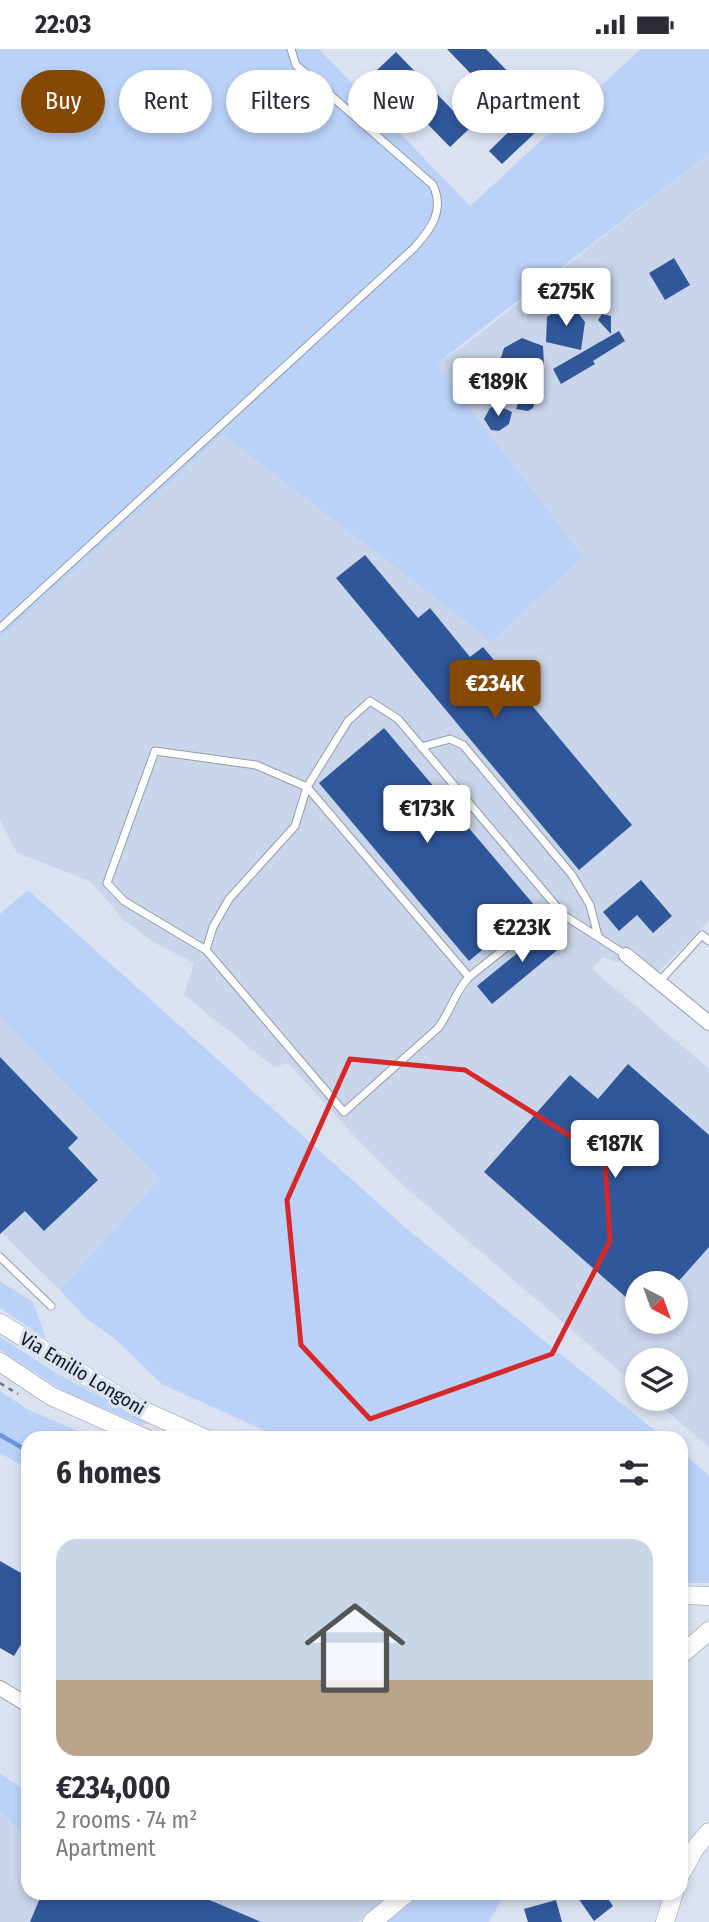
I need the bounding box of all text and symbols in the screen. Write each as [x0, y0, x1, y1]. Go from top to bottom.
text: 22:03 [35, 9, 91, 40]
chip: Buy [21, 70, 105, 133]
chip: Rent [119, 70, 212, 133]
chip: Filters [226, 70, 334, 133]
chip: New [348, 70, 438, 133]
chip: Apartment [452, 70, 604, 133]
pin: €275K [517, 268, 615, 328]
text: €275K [538, 277, 594, 305]
pin: €189K [449, 359, 547, 418]
text: €189K [469, 367, 527, 395]
pin: €234K [446, 661, 544, 720]
text: €234K [466, 669, 524, 697]
pin: €173K [378, 785, 476, 845]
text: €173K [399, 794, 455, 822]
pin: €223K [473, 905, 571, 964]
text: €223K [493, 913, 551, 941]
pin: €187K [566, 1121, 664, 1180]
text: €187K [587, 1129, 643, 1157]
north arrow [625, 1271, 688, 1333]
map controls [625, 1271, 688, 1411]
street label: Via Emilio Longoni [16, 1327, 150, 1420]
button: layers [625, 1348, 688, 1411]
icon: filters [615, 1454, 653, 1492]
text: 6 homes [56, 1455, 161, 1491]
icon: home [292, 1585, 418, 1711]
text: €234,000 [56, 1770, 171, 1806]
text: 2 rooms · 74 m² [56, 1806, 197, 1834]
text: Apartment [56, 1834, 156, 1862]

